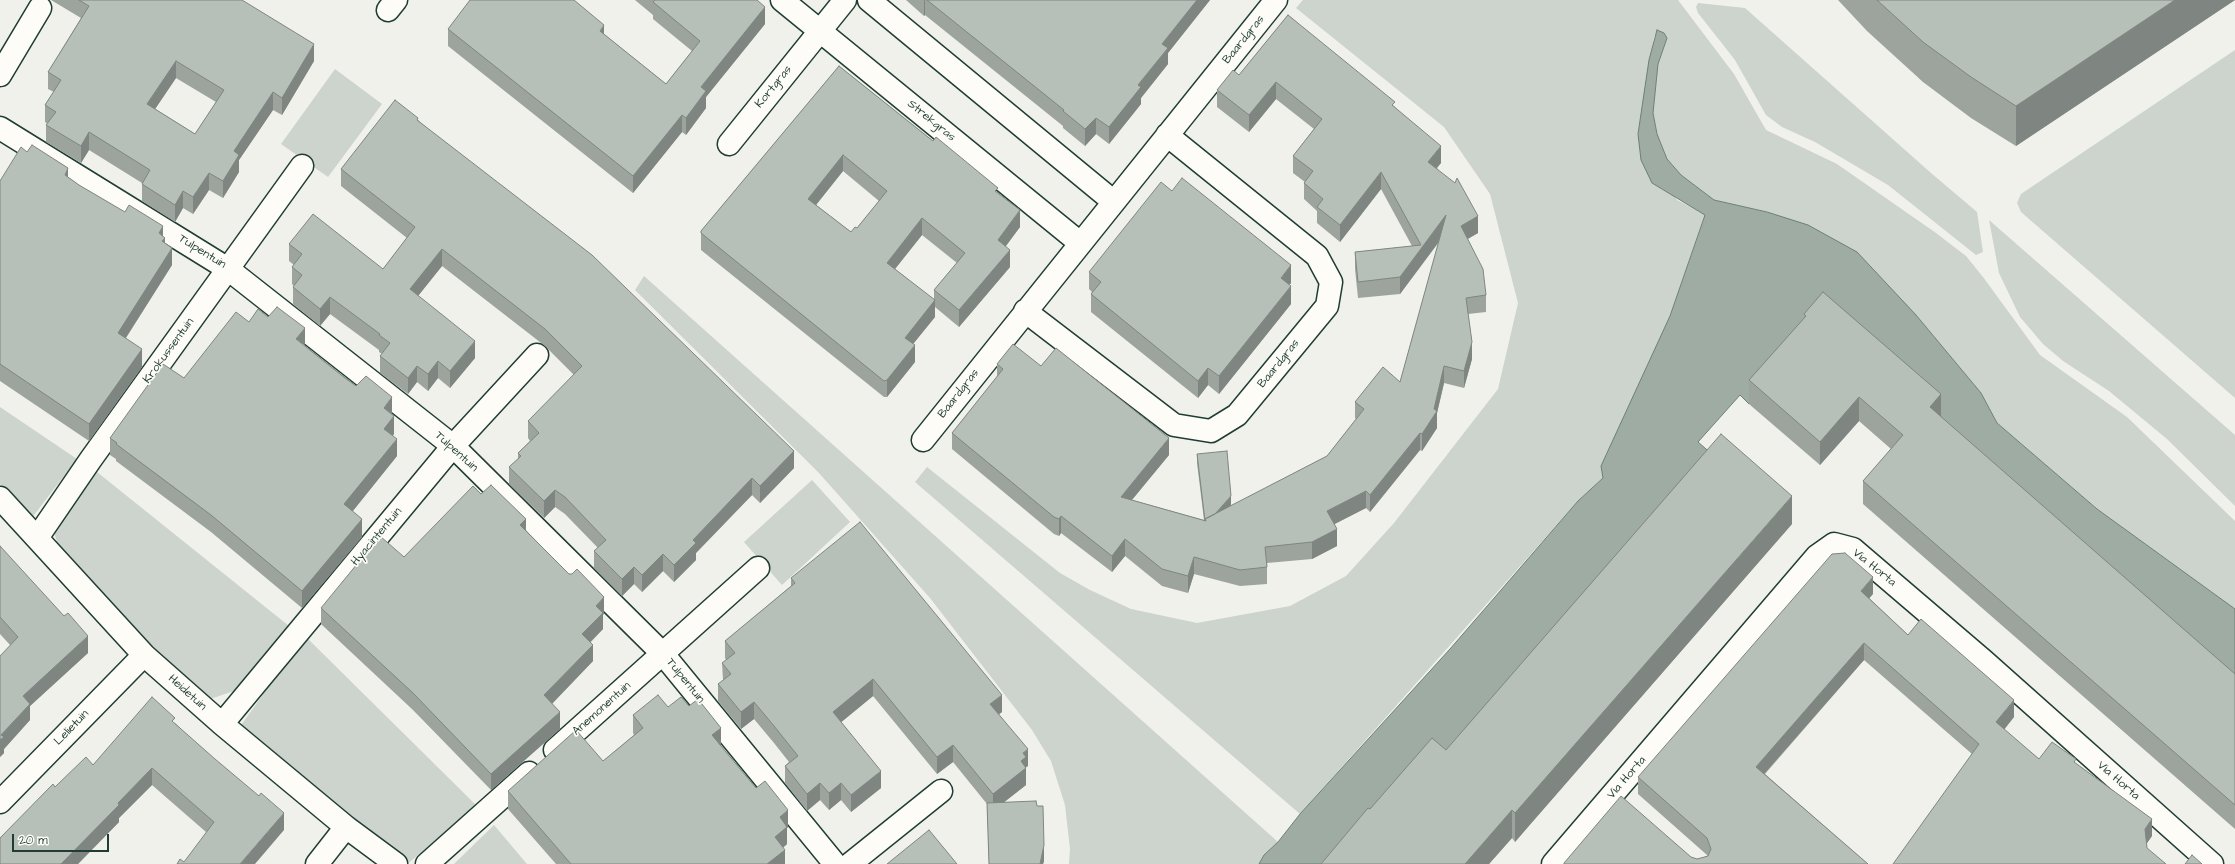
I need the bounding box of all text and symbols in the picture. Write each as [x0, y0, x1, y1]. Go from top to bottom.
street label: Baardgras [1220, 13, 1268, 67]
street label: Kortgras [753, 63, 795, 111]
street label: Strekgras [904, 97, 958, 145]
street label: Tulpentuin [176, 232, 228, 272]
street label: Krokussentuin [140, 315, 198, 387]
street label: Baardgras [1255, 337, 1303, 391]
street label: Baardgras [935, 367, 983, 421]
street label: Tulpentuin [431, 429, 481, 475]
street label: Hyacintentuin [349, 505, 405, 569]
street label: Via Horta [1849, 546, 1899, 590]
street label: Tulpentuin [663, 656, 707, 706]
street label: Heidetuin [165, 672, 209, 714]
street label: Anemonentuin [570, 679, 634, 739]
street label: Lelietuin [52, 707, 92, 749]
street label: Via Horta [1605, 754, 1649, 802]
street label: Via Horta [2094, 759, 2142, 803]
scale bar [14, 826, 111, 852]
text: 20 m [19, 832, 48, 849]

